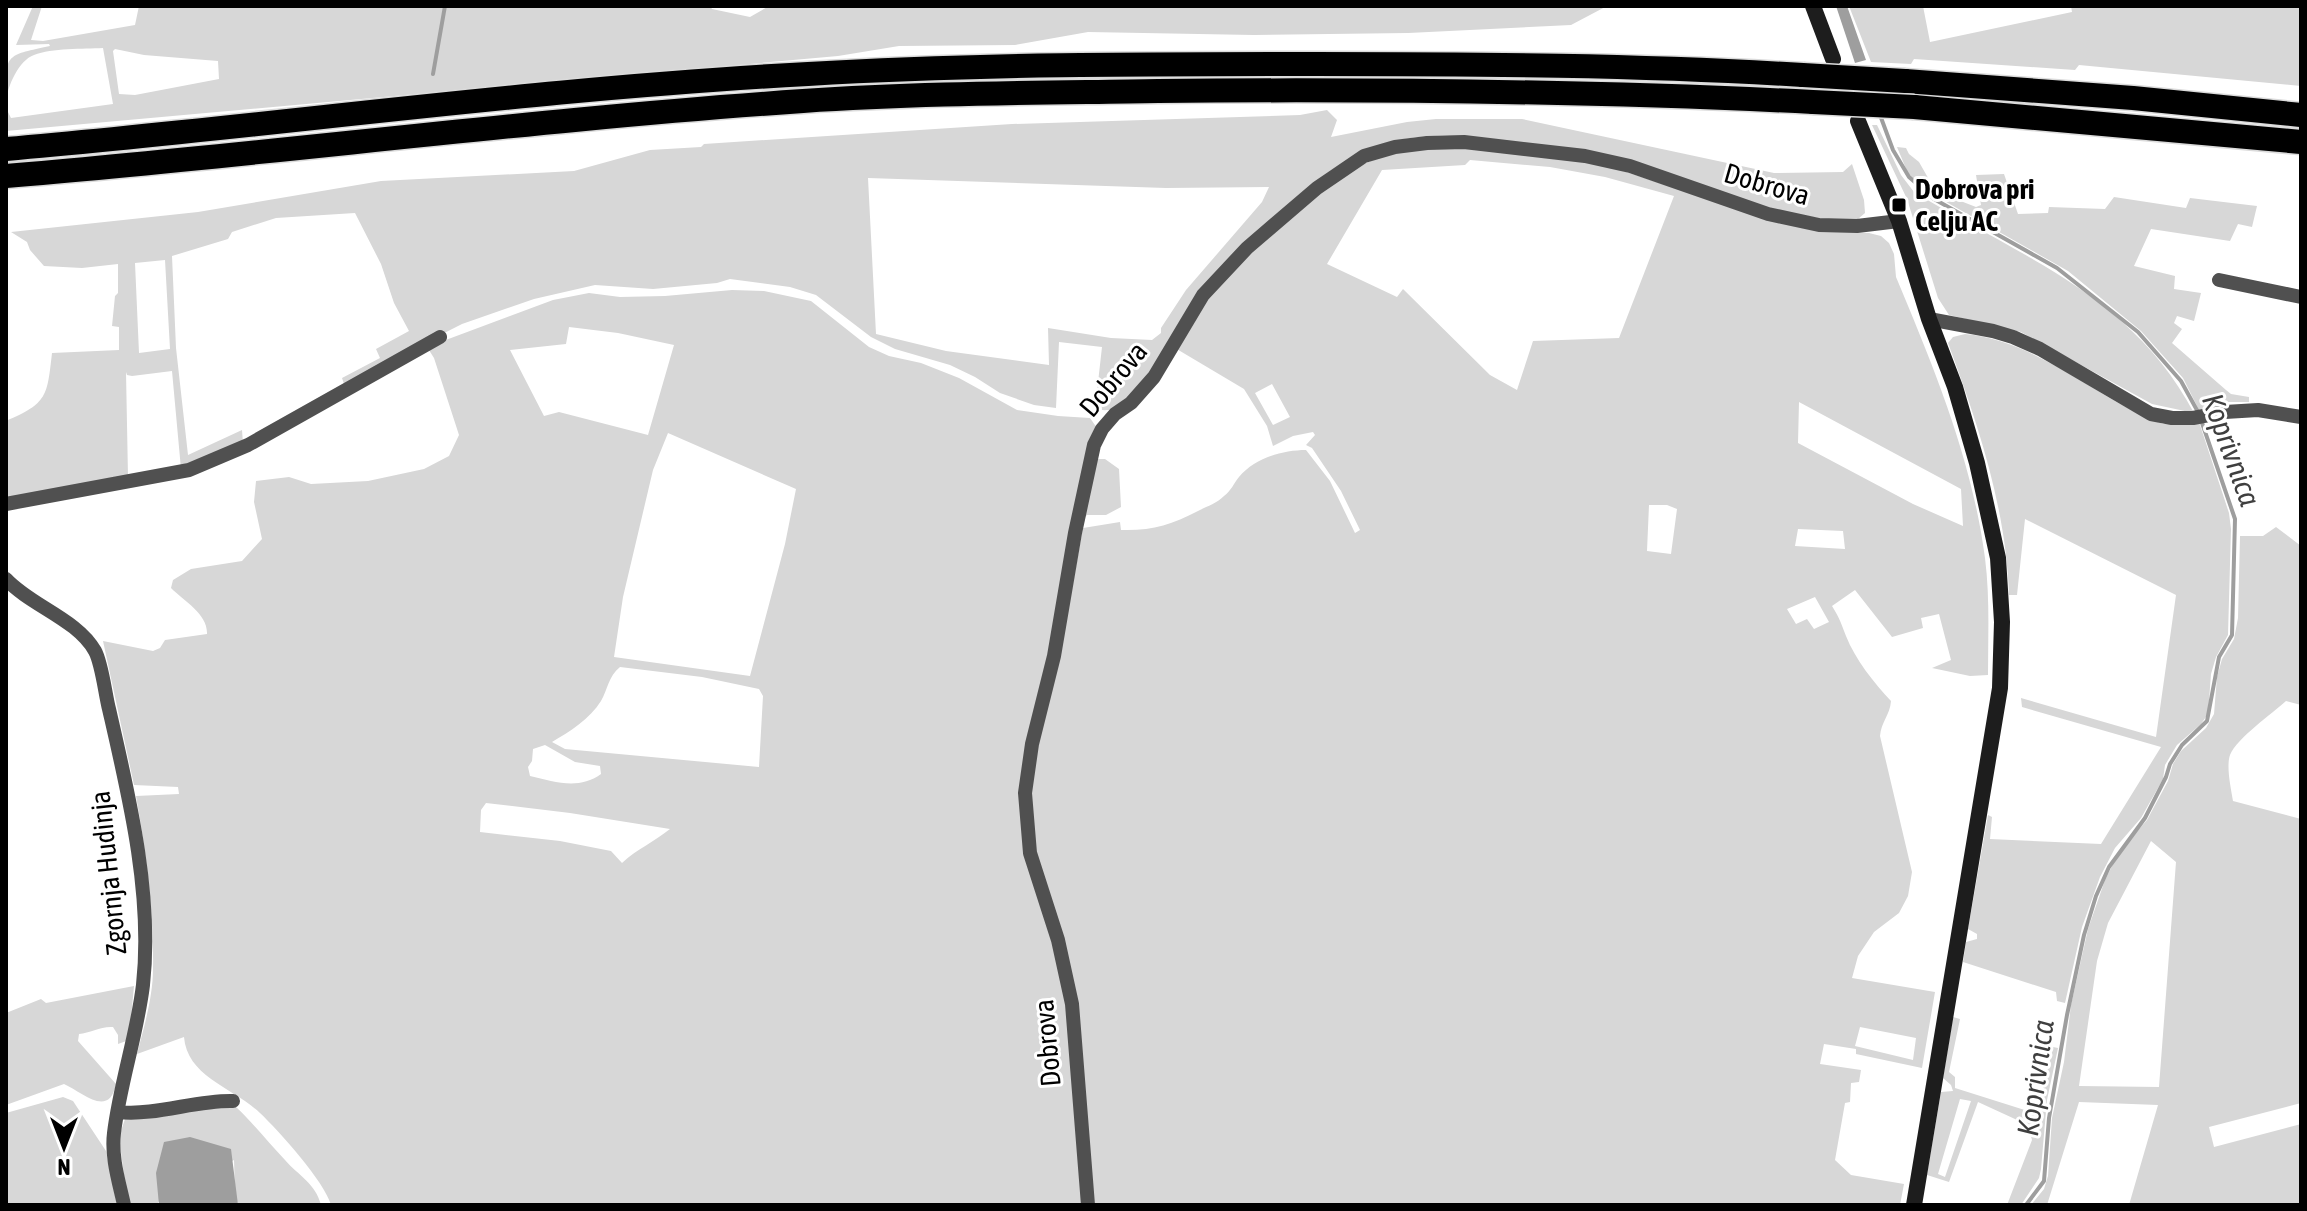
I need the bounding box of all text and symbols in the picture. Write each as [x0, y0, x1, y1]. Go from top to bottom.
street label: Dobrova [1721, 157, 1813, 211]
place label: Dobrova pri Celju AC [1915, 173, 2034, 237]
marker: Dobrova pri Celju AC [1890, 196, 1908, 214]
street label: Dobrova [1073, 335, 1153, 423]
water label: Koprivnica [2196, 389, 2268, 511]
street label: Zgornja Hudinja [83, 789, 133, 957]
street label: Dobrova [1027, 998, 1067, 1088]
water label: Koprivnica [2010, 1018, 2060, 1138]
north arrow [24, 1107, 104, 1187]
text: N [58, 1154, 70, 1180]

